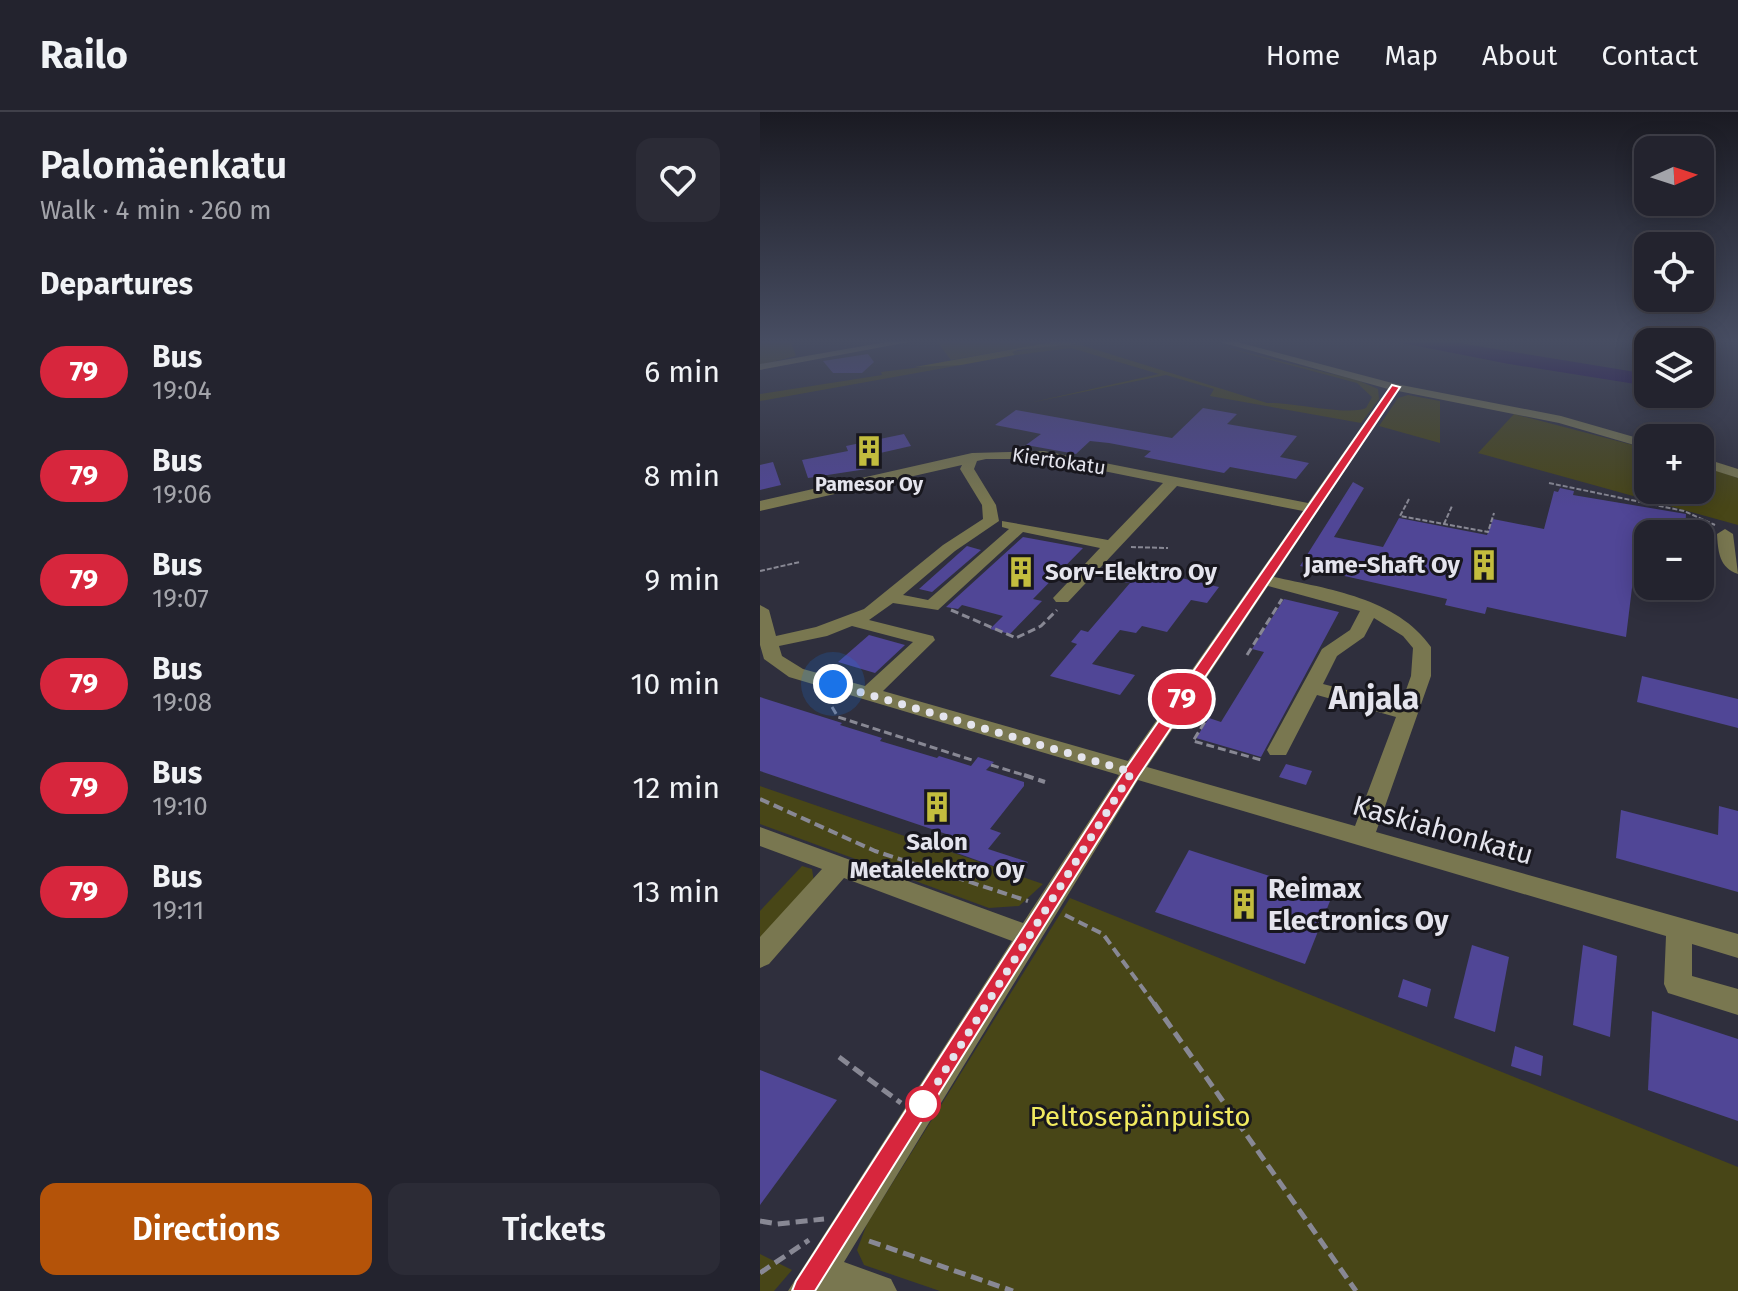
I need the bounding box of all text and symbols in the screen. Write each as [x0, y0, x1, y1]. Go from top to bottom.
text: Railo [40, 32, 128, 78]
text: Home [1266, 39, 1340, 72]
text: Map [1384, 39, 1438, 72]
text: About [1482, 39, 1557, 72]
text: Contact [1601, 39, 1698, 72]
north arrow [1634, 136, 1714, 216]
map controls [1634, 136, 1714, 600]
button: heart [636, 138, 720, 222]
text: Palomäenkatu [40, 142, 287, 188]
text: Walk · 4 min · 260 m [40, 195, 272, 226]
button: locate [1634, 232, 1714, 312]
text: Departures [40, 266, 193, 302]
button: layers [1634, 328, 1714, 408]
text: Bus [152, 339, 202, 375]
text: 6 min [644, 354, 720, 390]
text: 79 [70, 355, 98, 388]
text: 19:04 [152, 375, 212, 406]
button: + [1634, 424, 1714, 504]
building icon: Pamesor Oy [852, 434, 886, 468]
text: Bus [152, 443, 202, 479]
street label: Kiertokatu [1011, 443, 1107, 479]
text: 8 min [644, 458, 720, 494]
text: 79 [70, 459, 98, 492]
place label: Pamesor Oy [815, 472, 924, 496]
text: 19:06 [152, 479, 212, 510]
button: − [1634, 520, 1714, 600]
text: Bus [152, 547, 202, 583]
building icon: Jame-Shaft Oy [1467, 548, 1501, 582]
place label: Jame-Shaft Oy [1303, 551, 1461, 579]
building icon: Sorv-Elektro Oy [1004, 555, 1038, 589]
place label: Sorv-Elektro Oy [1045, 558, 1218, 586]
text: 9 min [645, 562, 720, 598]
text: 79 [70, 563, 98, 596]
text: 19:07 [152, 583, 209, 614]
text: Bus [152, 651, 202, 687]
your location [813, 664, 853, 704]
text: 10 min [631, 666, 720, 702]
text: 79 [70, 667, 98, 700]
line badge: 79 [1146, 673, 1218, 725]
district label: Anjala [1328, 679, 1419, 717]
text: 79 [1168, 682, 1196, 715]
text: 19:08 [152, 687, 212, 718]
text: Bus [152, 755, 202, 791]
text: 12 min [632, 770, 720, 806]
text: 79 [70, 771, 98, 804]
street label: Kaskiahonkatu [1349, 788, 1537, 872]
building icon: Salon Metalelektro Oy [920, 790, 954, 824]
text: 19:10 [152, 791, 208, 822]
place label: Salon Metalelektro Oy [850, 828, 1025, 884]
text: Bus [152, 859, 202, 895]
place label: Reimax Electronics Oy [1268, 872, 1449, 937]
text: 13 min [632, 874, 720, 910]
text: 79 [70, 875, 98, 908]
building icon: Reimax Electronics Oy [1227, 887, 1261, 921]
text: 19:11 [152, 895, 204, 926]
unlabelled marker [906, 1087, 940, 1121]
park label: Peltosepänpuisto [1029, 1100, 1251, 1133]
button: Directions [40, 1183, 372, 1275]
button: Tickets [388, 1183, 720, 1275]

